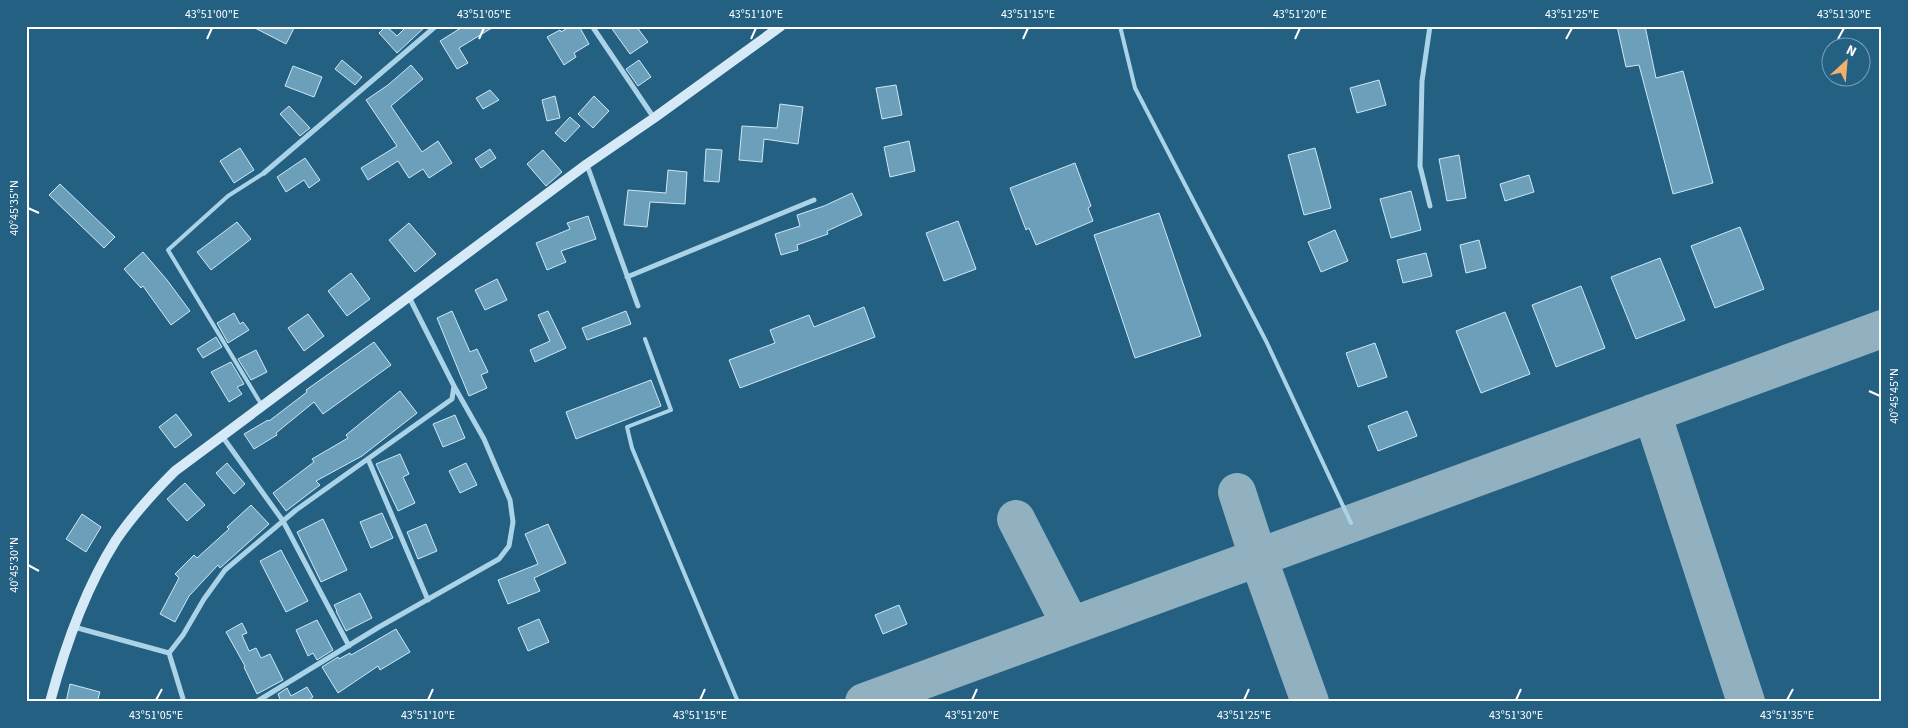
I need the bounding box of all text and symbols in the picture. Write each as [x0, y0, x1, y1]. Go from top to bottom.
text: 43°51'00"E [185, 6, 239, 23]
text: 43°51'05"E [457, 6, 511, 23]
text: 43°51'10"E [729, 6, 783, 23]
text: 43°51'15"E [1001, 6, 1055, 23]
text: 43°51'20"E [1273, 6, 1327, 23]
text: 43°51'25"E [1545, 6, 1599, 23]
text: 43°51'30"E [1817, 6, 1871, 23]
north arrow [1820, 38, 1870, 88]
text: N [1843, 40, 1860, 62]
text: 40°45'35"N [6, 180, 23, 236]
text: 40°45'45"N [1886, 368, 1903, 424]
text: 40°45'30"N [6, 537, 23, 593]
text: 43°51'05"E [129, 707, 183, 724]
text: 43°51'10"E [401, 707, 455, 724]
text: 43°51'15"E [673, 707, 727, 724]
text: 43°51'20"E [945, 707, 999, 724]
text: 43°51'25"E [1217, 707, 1271, 724]
text: 43°51'30"E [1489, 707, 1543, 724]
text: 43°51'35"E [1760, 707, 1814, 724]

